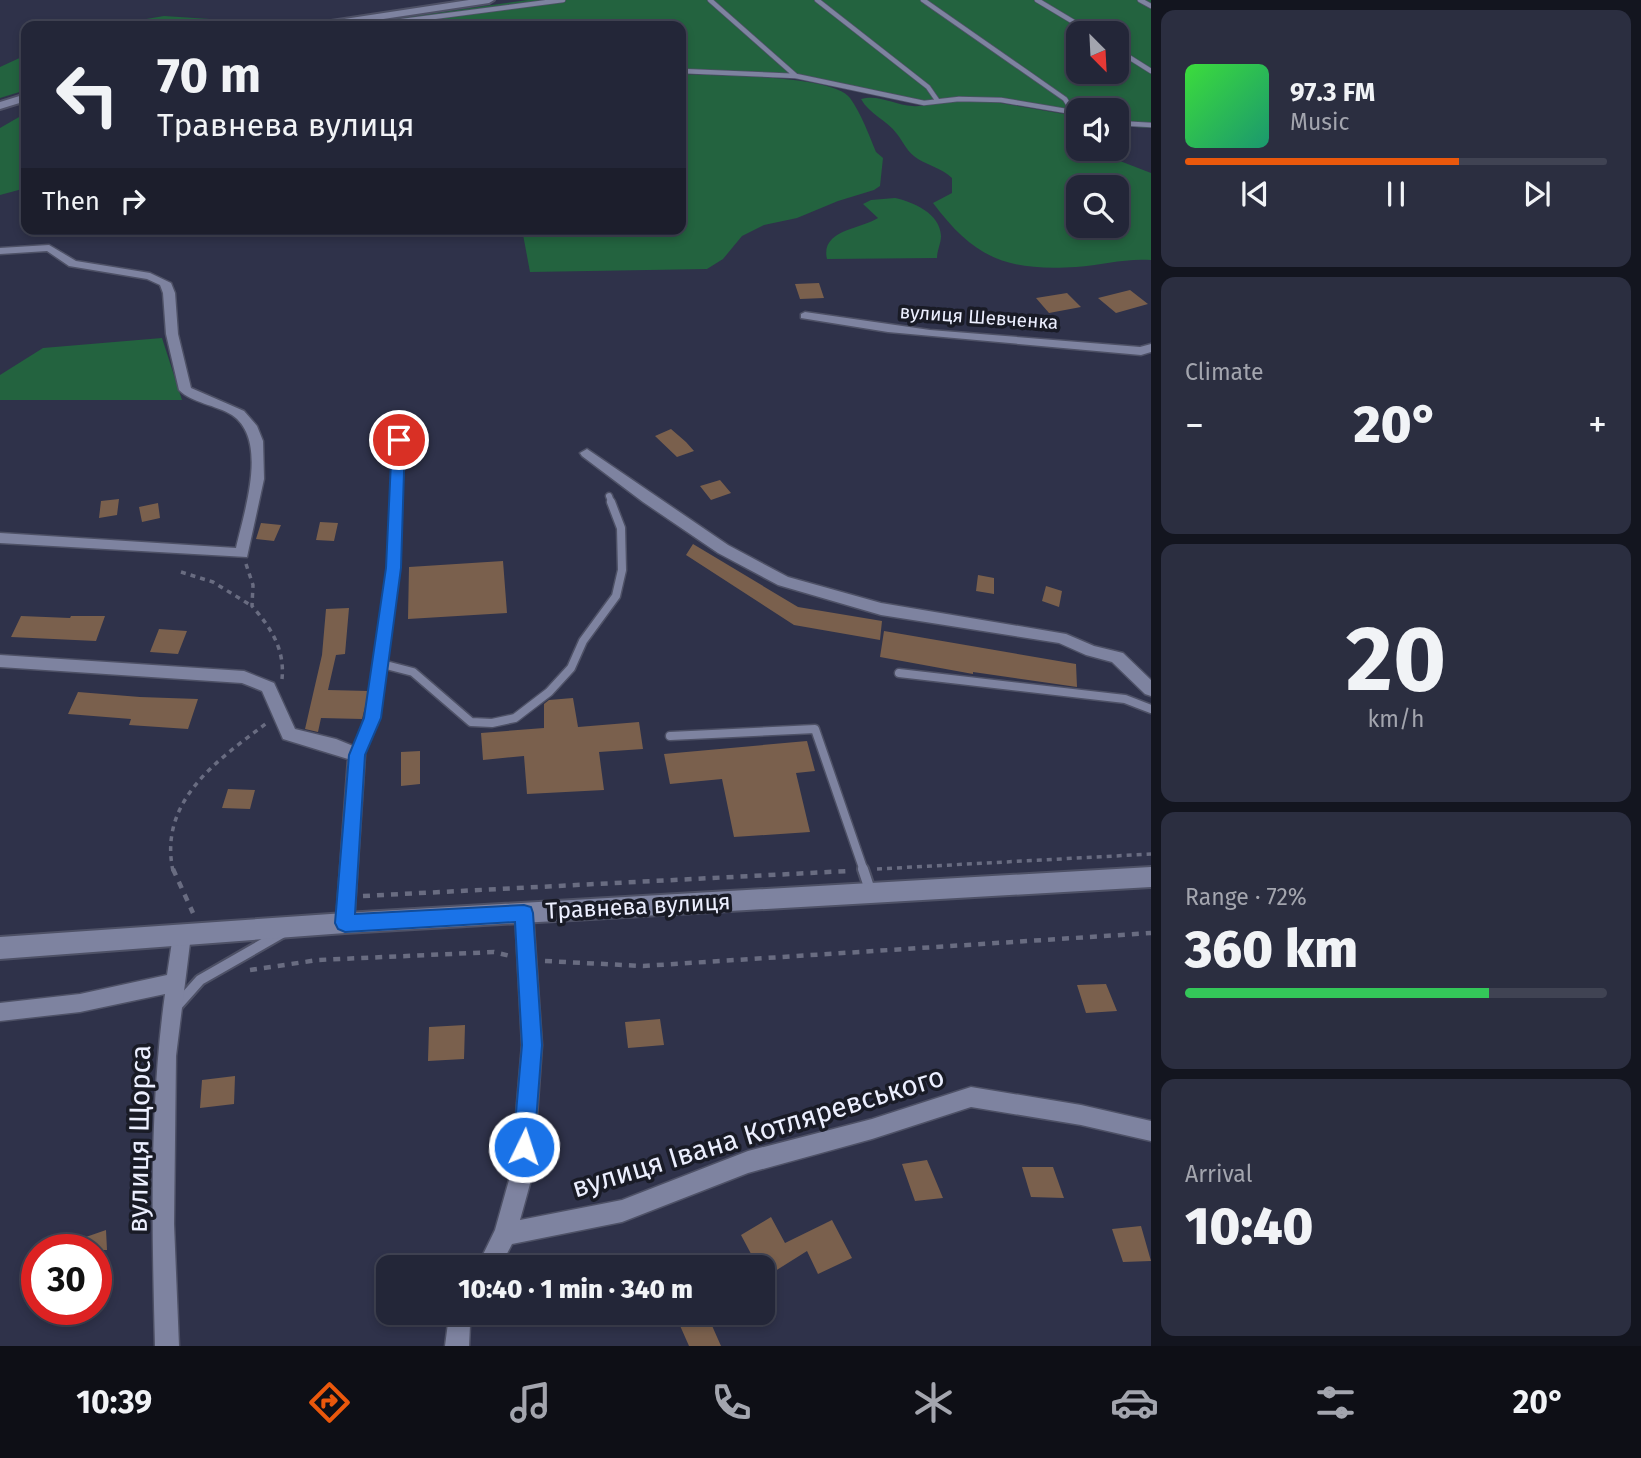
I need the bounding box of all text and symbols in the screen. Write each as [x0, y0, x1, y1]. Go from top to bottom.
north arrow [1066, 21, 1129, 84]
map controls [1066, 21, 1129, 238]
text: 70 m [157, 46, 261, 105]
icon: left [42, 49, 133, 140]
text: 97.3 FM [1290, 77, 1375, 108]
button: sound [1066, 98, 1129, 161]
text: Травнева вулиця [157, 106, 415, 144]
text: Music [1290, 108, 1350, 136]
button: search [1066, 175, 1129, 238]
icon: previous [1236, 175, 1274, 213]
icon: pause [1377, 175, 1415, 213]
icon: next [1518, 175, 1556, 213]
icon: right [114, 182, 152, 220]
text: Then [42, 186, 100, 217]
street label: вулиця Шевченка [899, 300, 1059, 334]
text: Climate [1185, 358, 1264, 386]
text: 20° [1353, 393, 1439, 456]
text: − [1185, 402, 1204, 448]
text: + [1588, 402, 1607, 448]
pin [369, 410, 429, 470]
icon: arrive [380, 421, 418, 459]
text: 20 [1346, 605, 1446, 714]
text: km/h [1368, 705, 1424, 733]
text: Range · 72% [1185, 883, 1307, 911]
street label: Травнева вулиця [545, 887, 731, 925]
text: 360 km [1185, 918, 1358, 981]
street label: вулиця Щорса [121, 1045, 157, 1233]
street label: вулиця Івана Котляревського [568, 1060, 948, 1204]
position arrow [487, 1110, 561, 1184]
text: Arrival [1185, 1160, 1252, 1188]
text: 10:40 [1185, 1195, 1314, 1258]
speed limit sign: 30 [21, 1234, 112, 1325]
text: 10:40 · 1 min · 340 m [458, 1274, 693, 1305]
icon: directions [305, 1378, 354, 1427]
icon: music [506, 1378, 555, 1427]
icon: phone [707, 1378, 756, 1427]
icon: climate [909, 1378, 958, 1427]
icon: car [1110, 1378, 1159, 1427]
icon: filters [1311, 1378, 1360, 1427]
text: 10:39 [76, 1383, 152, 1421]
text: 20° [1513, 1383, 1565, 1421]

